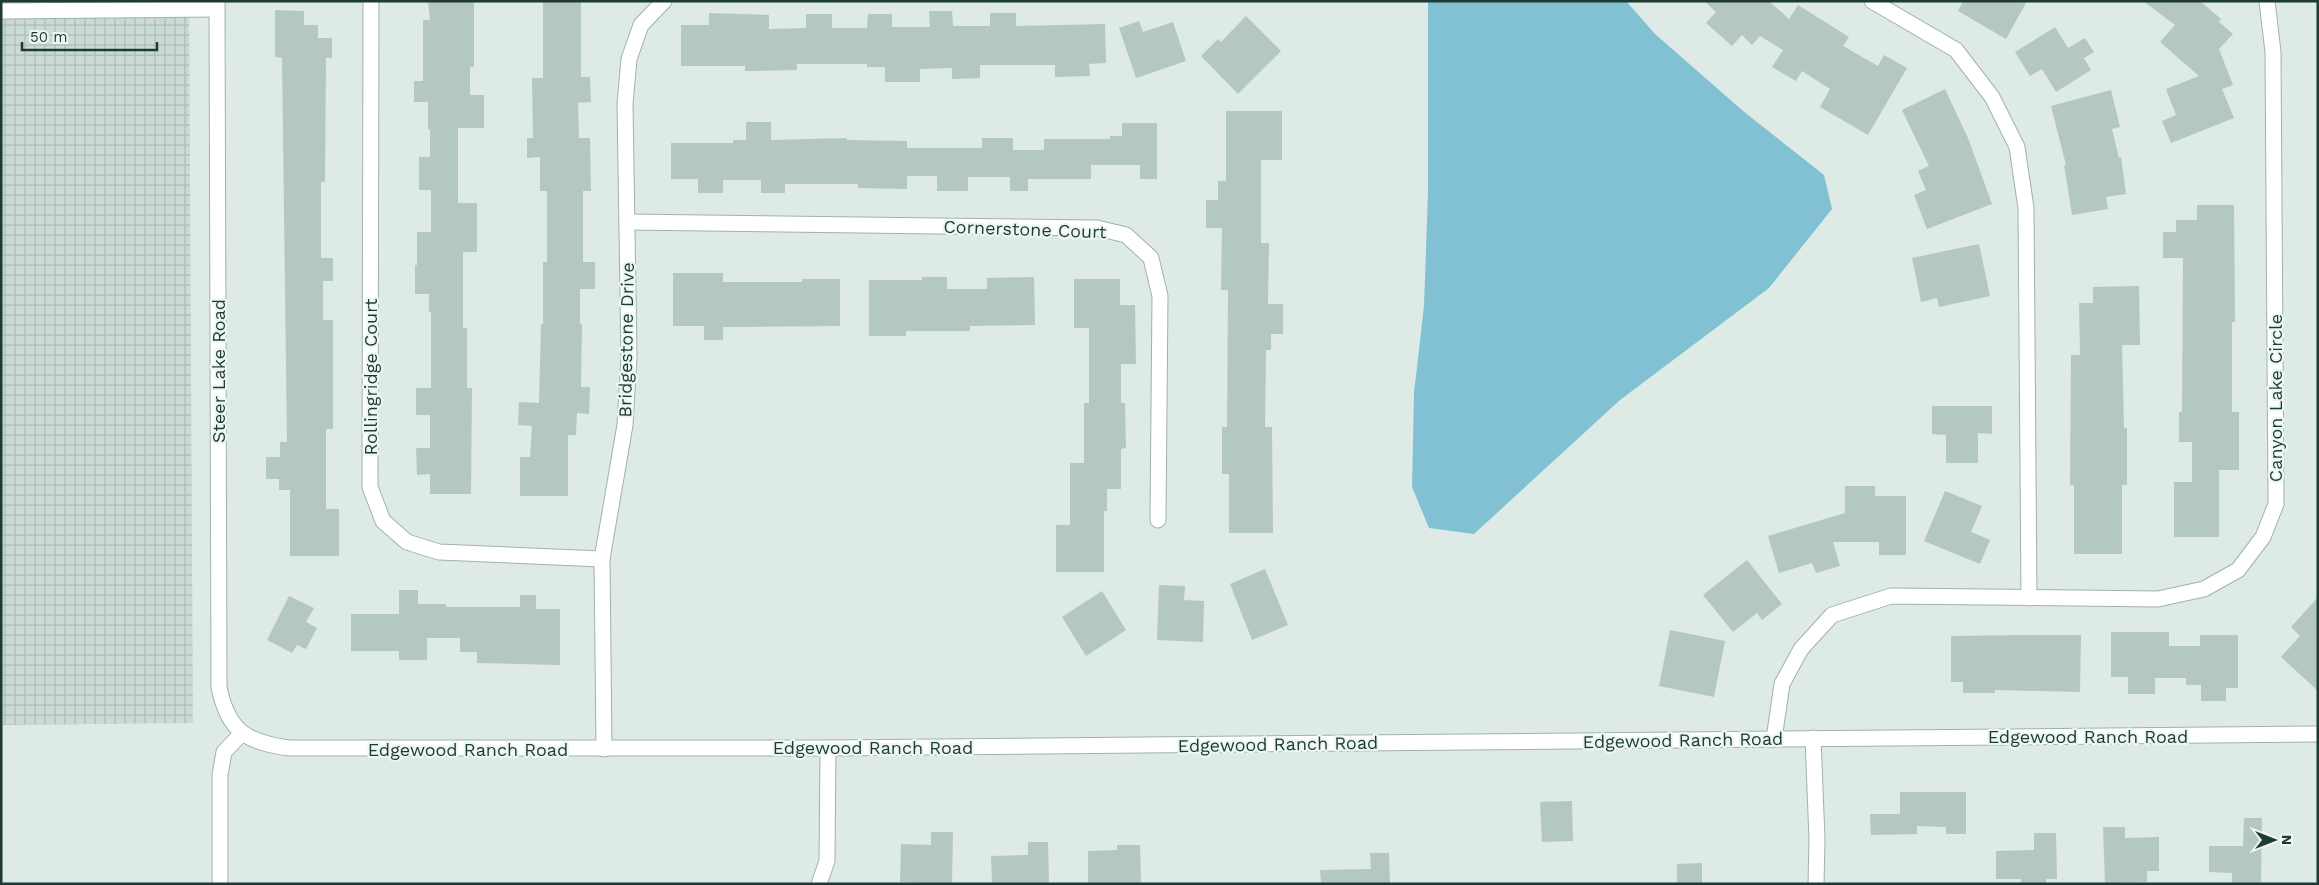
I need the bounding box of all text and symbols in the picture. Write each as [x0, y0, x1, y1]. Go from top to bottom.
scale bar [22, 20, 158, 52]
text: 50 m [30, 28, 67, 46]
street label: Cornerstone Court [943, 216, 1107, 242]
street label: Bridgestone Drive [614, 262, 638, 418]
street label: Rollingridge Court [360, 298, 381, 456]
street label: Steer Lake Road [208, 299, 229, 443]
street label: Canyon Lake Circle [2265, 314, 2286, 482]
street label: Edgewood Ranch Road [1988, 726, 2188, 747]
street label: Edgewood Ranch Road [1583, 728, 1783, 752]
street label: Edgewood Ranch Road [1178, 732, 1378, 756]
street label: Edgewood Ranch Road [773, 737, 973, 758]
street label: Edgewood Ranch Road [368, 739, 568, 760]
north arrow [2249, 815, 2299, 865]
text: N [2279, 835, 2295, 845]

